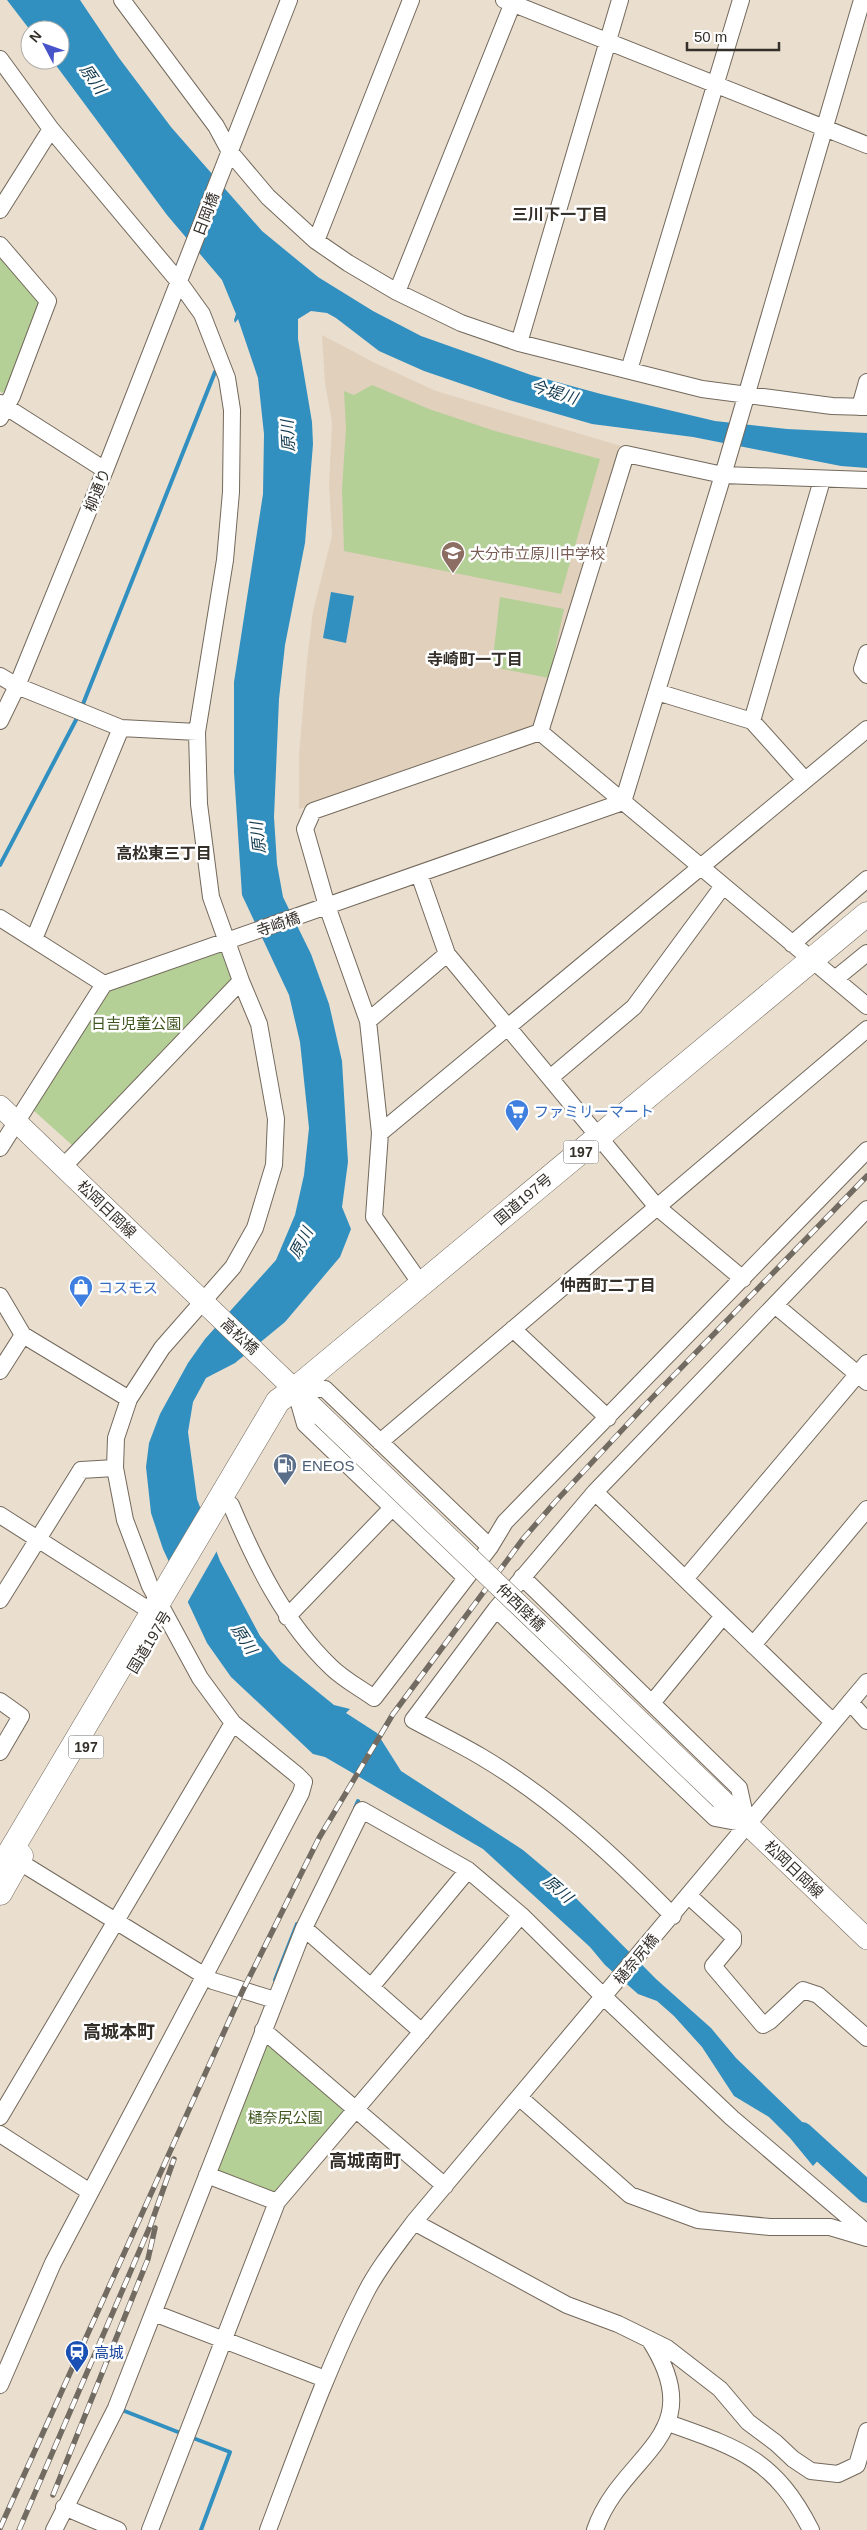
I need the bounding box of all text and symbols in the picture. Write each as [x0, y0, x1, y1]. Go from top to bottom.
north arrow [20, 20, 70, 70]
scale bar [687, 20, 780, 52]
text: N [26, 27, 45, 46]
text: 50 m [694, 28, 727, 45]
water label: 原川 [77, 61, 110, 99]
street label: 日岡橋 [190, 190, 222, 238]
district label: 三川下一丁目 [512, 206, 608, 223]
water label: 今堤川 [529, 377, 581, 408]
water label: 原川 [279, 418, 297, 452]
street label: 柳通り [81, 466, 113, 514]
school or university icon: 大分市立原川中学校 [440, 540, 466, 574]
place label: 大分市立原川中学校 [470, 545, 605, 562]
district label: 寺崎町一丁目 [427, 651, 523, 668]
water label: 原川 [248, 819, 268, 855]
district label: 高松東三丁目 [116, 845, 212, 862]
street label: 寺崎橋 [254, 909, 302, 939]
park label: 日吉児童公園 [91, 1015, 181, 1032]
supermarket icon: ファミリーマート [504, 1098, 530, 1132]
place label: ファミリーマート [534, 1103, 654, 1120]
road number: 197 [564, 1140, 598, 1164]
street label: 国道197号 [491, 1170, 555, 1228]
street label: 松岡日岡線 [74, 1177, 140, 1241]
water label: 原川 [286, 1223, 317, 1261]
shop icon: コスモス [68, 1274, 94, 1308]
district label: 仲西町二丁目 [560, 1276, 656, 1294]
place label: コスモス [98, 1279, 158, 1296]
street label: 高松橋 [218, 1314, 262, 1358]
fuel station icon: ENEOS [272, 1452, 298, 1486]
place label: ENEOS [302, 1457, 355, 1474]
street label: 仲西陸橋 [494, 1580, 548, 1634]
street label: 国道197号 [124, 1608, 174, 1676]
water label: 原川 [228, 1621, 261, 1659]
road number: 197 [68, 1735, 104, 1758]
street label: 松岡日岡線 [761, 1837, 827, 1901]
water label: 原川 [540, 1872, 577, 1907]
street label: 樋奈尻橋 [610, 1931, 662, 1987]
district label: 高城本町 [83, 2022, 155, 2042]
park label: 樋奈尻公園 [247, 2109, 323, 2126]
district label: 高城南町 [329, 2151, 401, 2171]
station icon: 高城 [64, 2339, 90, 2373]
place label: 高城 [94, 2344, 124, 2361]

